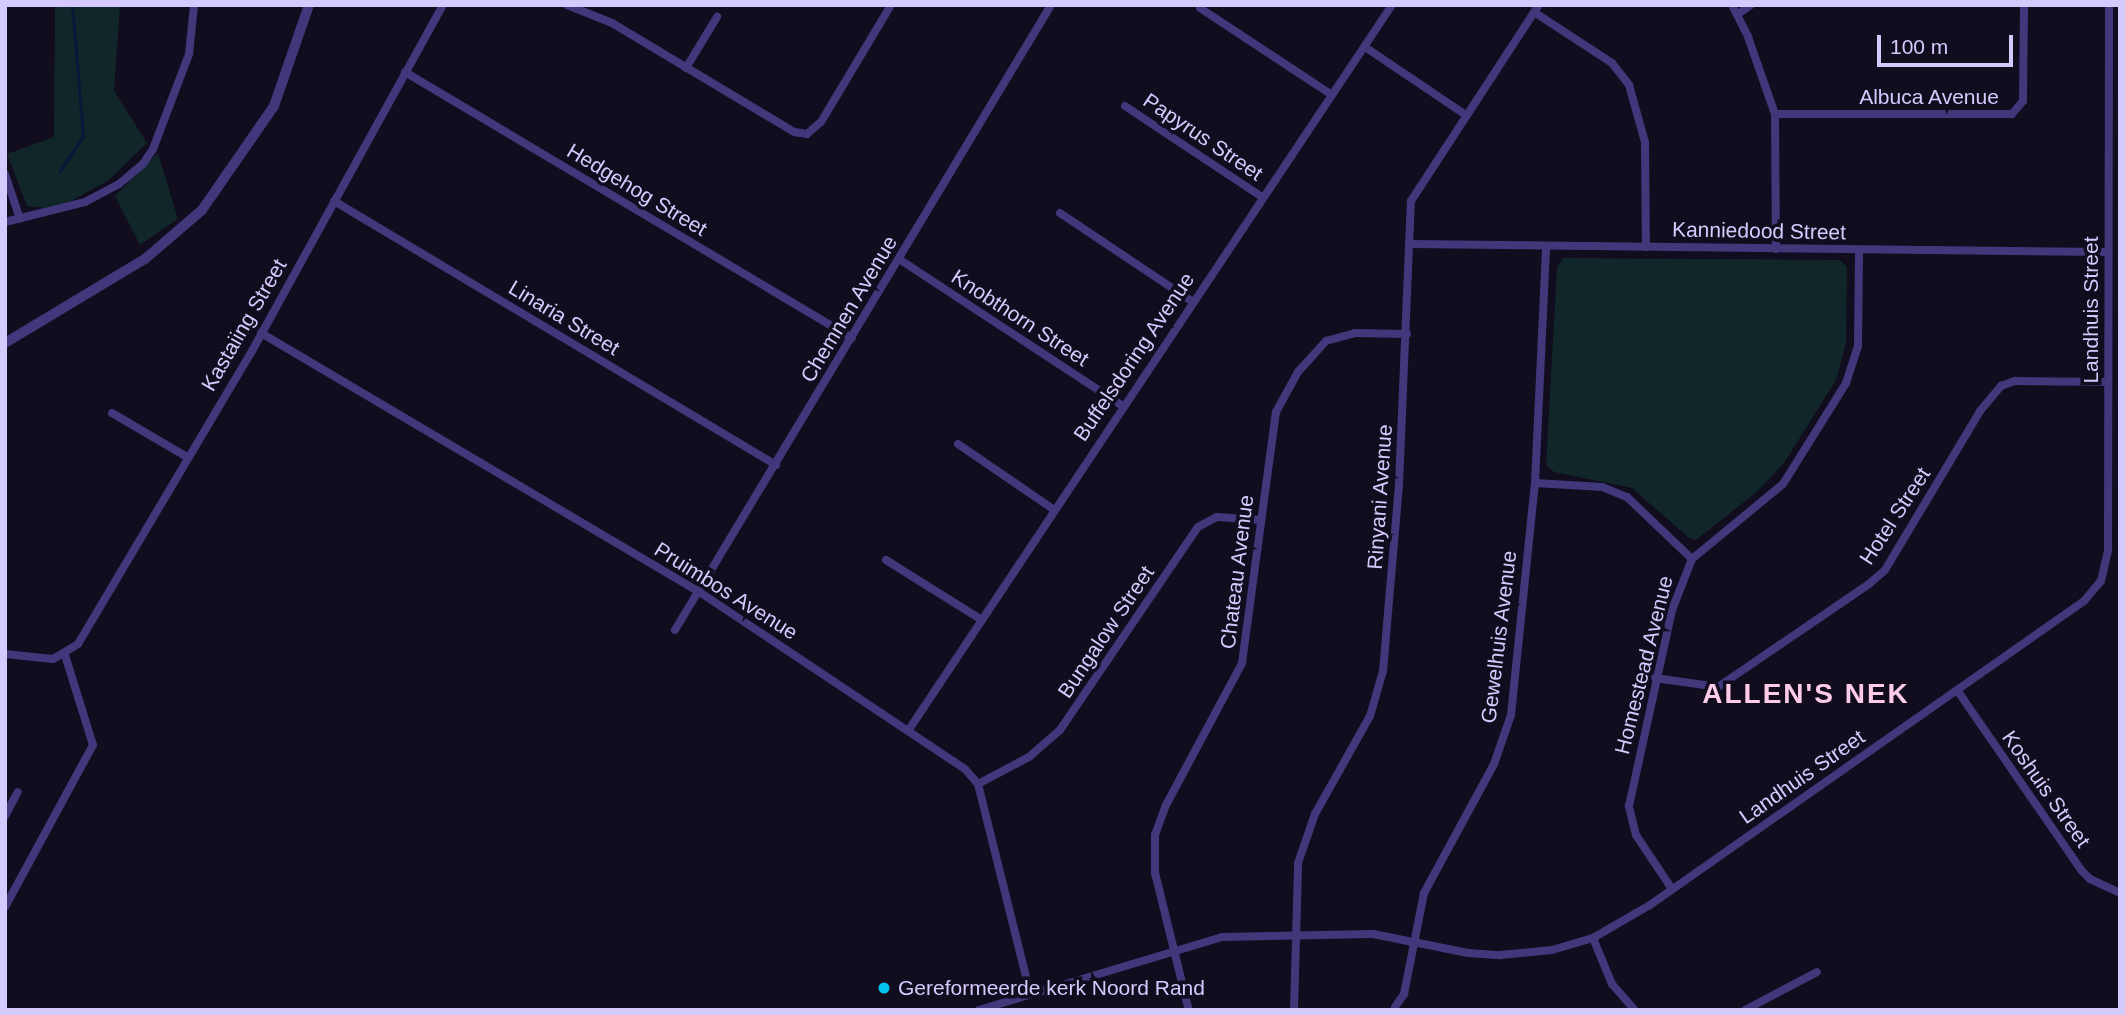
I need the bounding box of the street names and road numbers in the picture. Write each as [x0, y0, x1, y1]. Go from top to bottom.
street label: Albuca Avenue [1859, 84, 1999, 110]
street label: Papyrus Street [1138, 88, 1268, 186]
street label: Hedgehog Street [562, 138, 712, 242]
street label: Kanniedood Street [1672, 217, 1846, 245]
street label: Chemnen Avenue [795, 231, 903, 387]
street label: Landhuis Street [2078, 236, 2104, 384]
street label: Kastaiing Street [196, 255, 292, 395]
street label: Knobthorn Street [947, 264, 1093, 372]
street label: Buffelsdoring Avenue [1068, 268, 1200, 446]
street label: Linaria Street [504, 275, 624, 361]
street label: Rinyani Avenue [1362, 423, 1398, 571]
street label: Hotel Street [1854, 463, 1936, 569]
street label: Chateau Avenue [1215, 493, 1259, 651]
street label: Pruimbos Avenue [649, 536, 803, 646]
street label: Gewelhuis Avenue [1476, 549, 1522, 725]
street label: Bungalow Street [1052, 561, 1160, 703]
street label: Homestead Avenue [1610, 573, 1678, 757]
street label: Landhuis Street [1735, 724, 1869, 830]
street label: Koshuis Street [1997, 726, 2095, 852]

